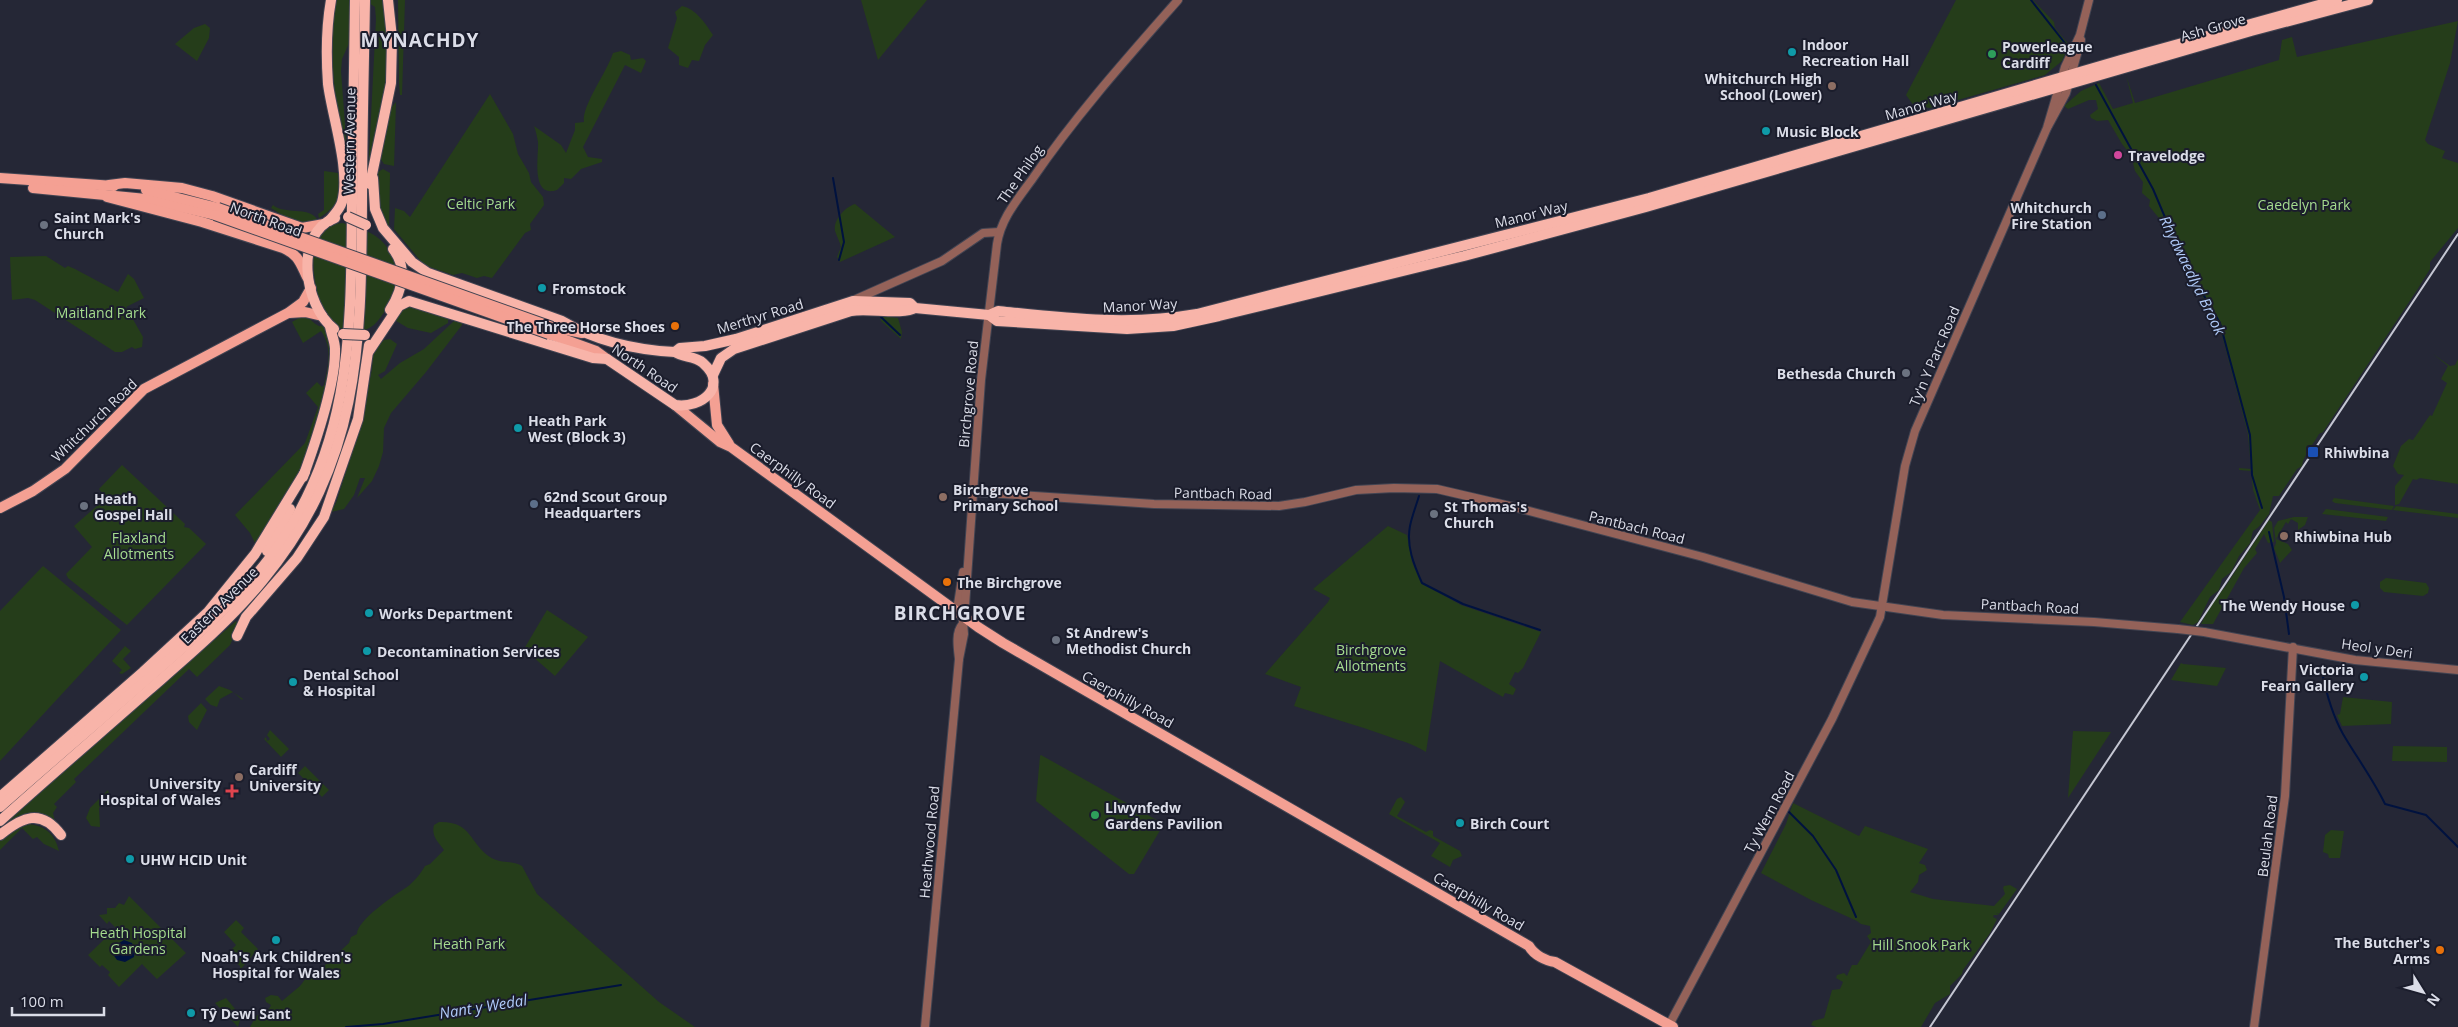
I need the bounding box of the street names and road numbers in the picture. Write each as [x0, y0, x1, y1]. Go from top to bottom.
street label: Ash Grove [2178, 9, 2248, 45]
street label: Manor Way [1883, 85, 1960, 124]
street label: Western Avenue [339, 87, 359, 195]
street label: The Philog [993, 140, 1047, 207]
street label: Manor Way [1493, 196, 1570, 232]
street label: North Road [227, 197, 305, 241]
street label: Merthyr Road [714, 294, 806, 338]
street label: Manor Way [1102, 294, 1179, 316]
street label: Ty'n Y Parc Road [1904, 303, 1964, 409]
street label: North Road [608, 339, 682, 397]
street label: Birchgrove Road [954, 340, 982, 448]
street label: Whitchurch Road [47, 374, 141, 466]
street label: Caerphilly Road [746, 437, 840, 513]
street label: Pantbach Road [1174, 483, 1272, 503]
street label: Pantbach Road [1587, 506, 1687, 548]
street label: Eastern Avenue [176, 562, 262, 648]
street label: Pantbach Road [1980, 594, 2080, 618]
street label: Heol y Deri [2340, 634, 2414, 662]
street label: Caerphilly Road [1079, 666, 1177, 732]
street label: Ty Wern Road [1739, 768, 1799, 856]
street label: Heathwood Road [915, 785, 943, 899]
street label: Beulah Road [2253, 794, 2281, 878]
street label: Caerphilly Road [1430, 867, 1528, 935]

